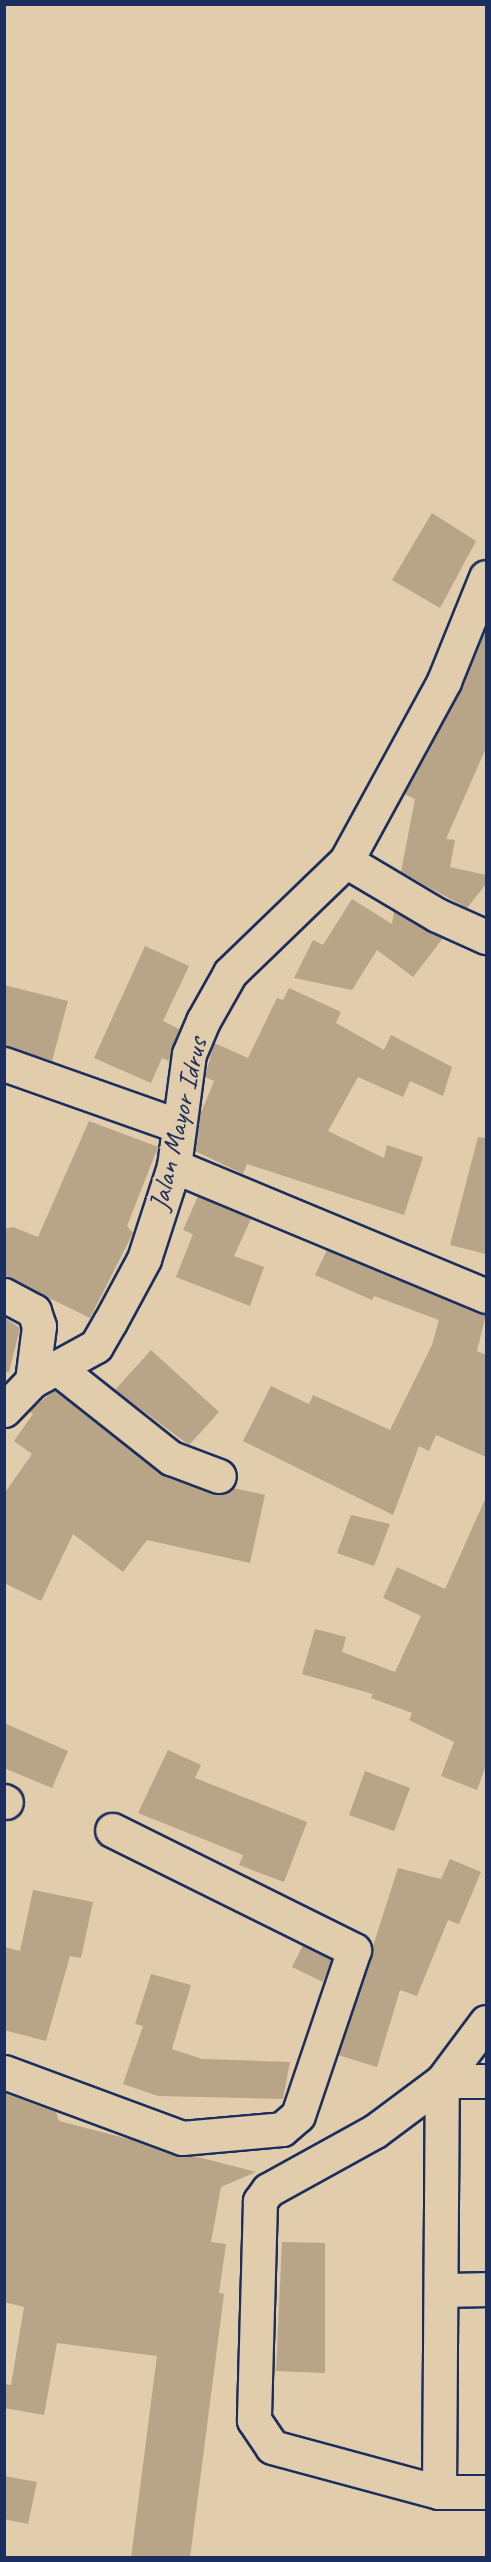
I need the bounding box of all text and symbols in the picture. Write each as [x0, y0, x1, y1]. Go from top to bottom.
street label: Jalan Mayor Idrus [142, 1035, 214, 1213]

